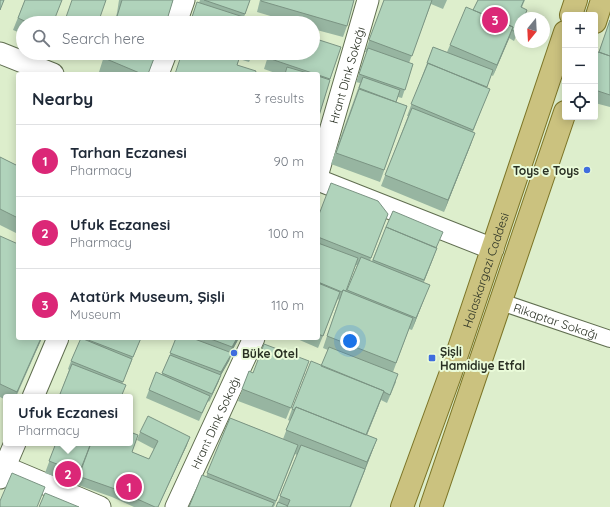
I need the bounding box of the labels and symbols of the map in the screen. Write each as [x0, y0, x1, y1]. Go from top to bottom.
pin: 3 [482, 5, 508, 35]
north arrow [514, 12, 550, 48]
street label: Hrant Dink Sokağı [325, 25, 367, 125]
place label: Toys e Toys [513, 163, 579, 178]
marker: Toys e Toys [582, 165, 592, 175]
street label: Halaskargazi Caddesi [459, 211, 511, 330]
street label: Rikaptar Sokağı [512, 299, 600, 342]
your location [340, 331, 360, 351]
place label: Şişli Hamidiye Etfal [440, 344, 525, 373]
place label: Büke Otel [242, 346, 298, 361]
marker: Büke Otel [229, 348, 239, 358]
marker: Şişli Hamidiye Etfal [427, 353, 437, 363]
street label: Hrant Dink Sokağı [187, 374, 243, 471]
pin: 2 [55, 459, 81, 489]
pin: 1 [116, 472, 142, 502]

